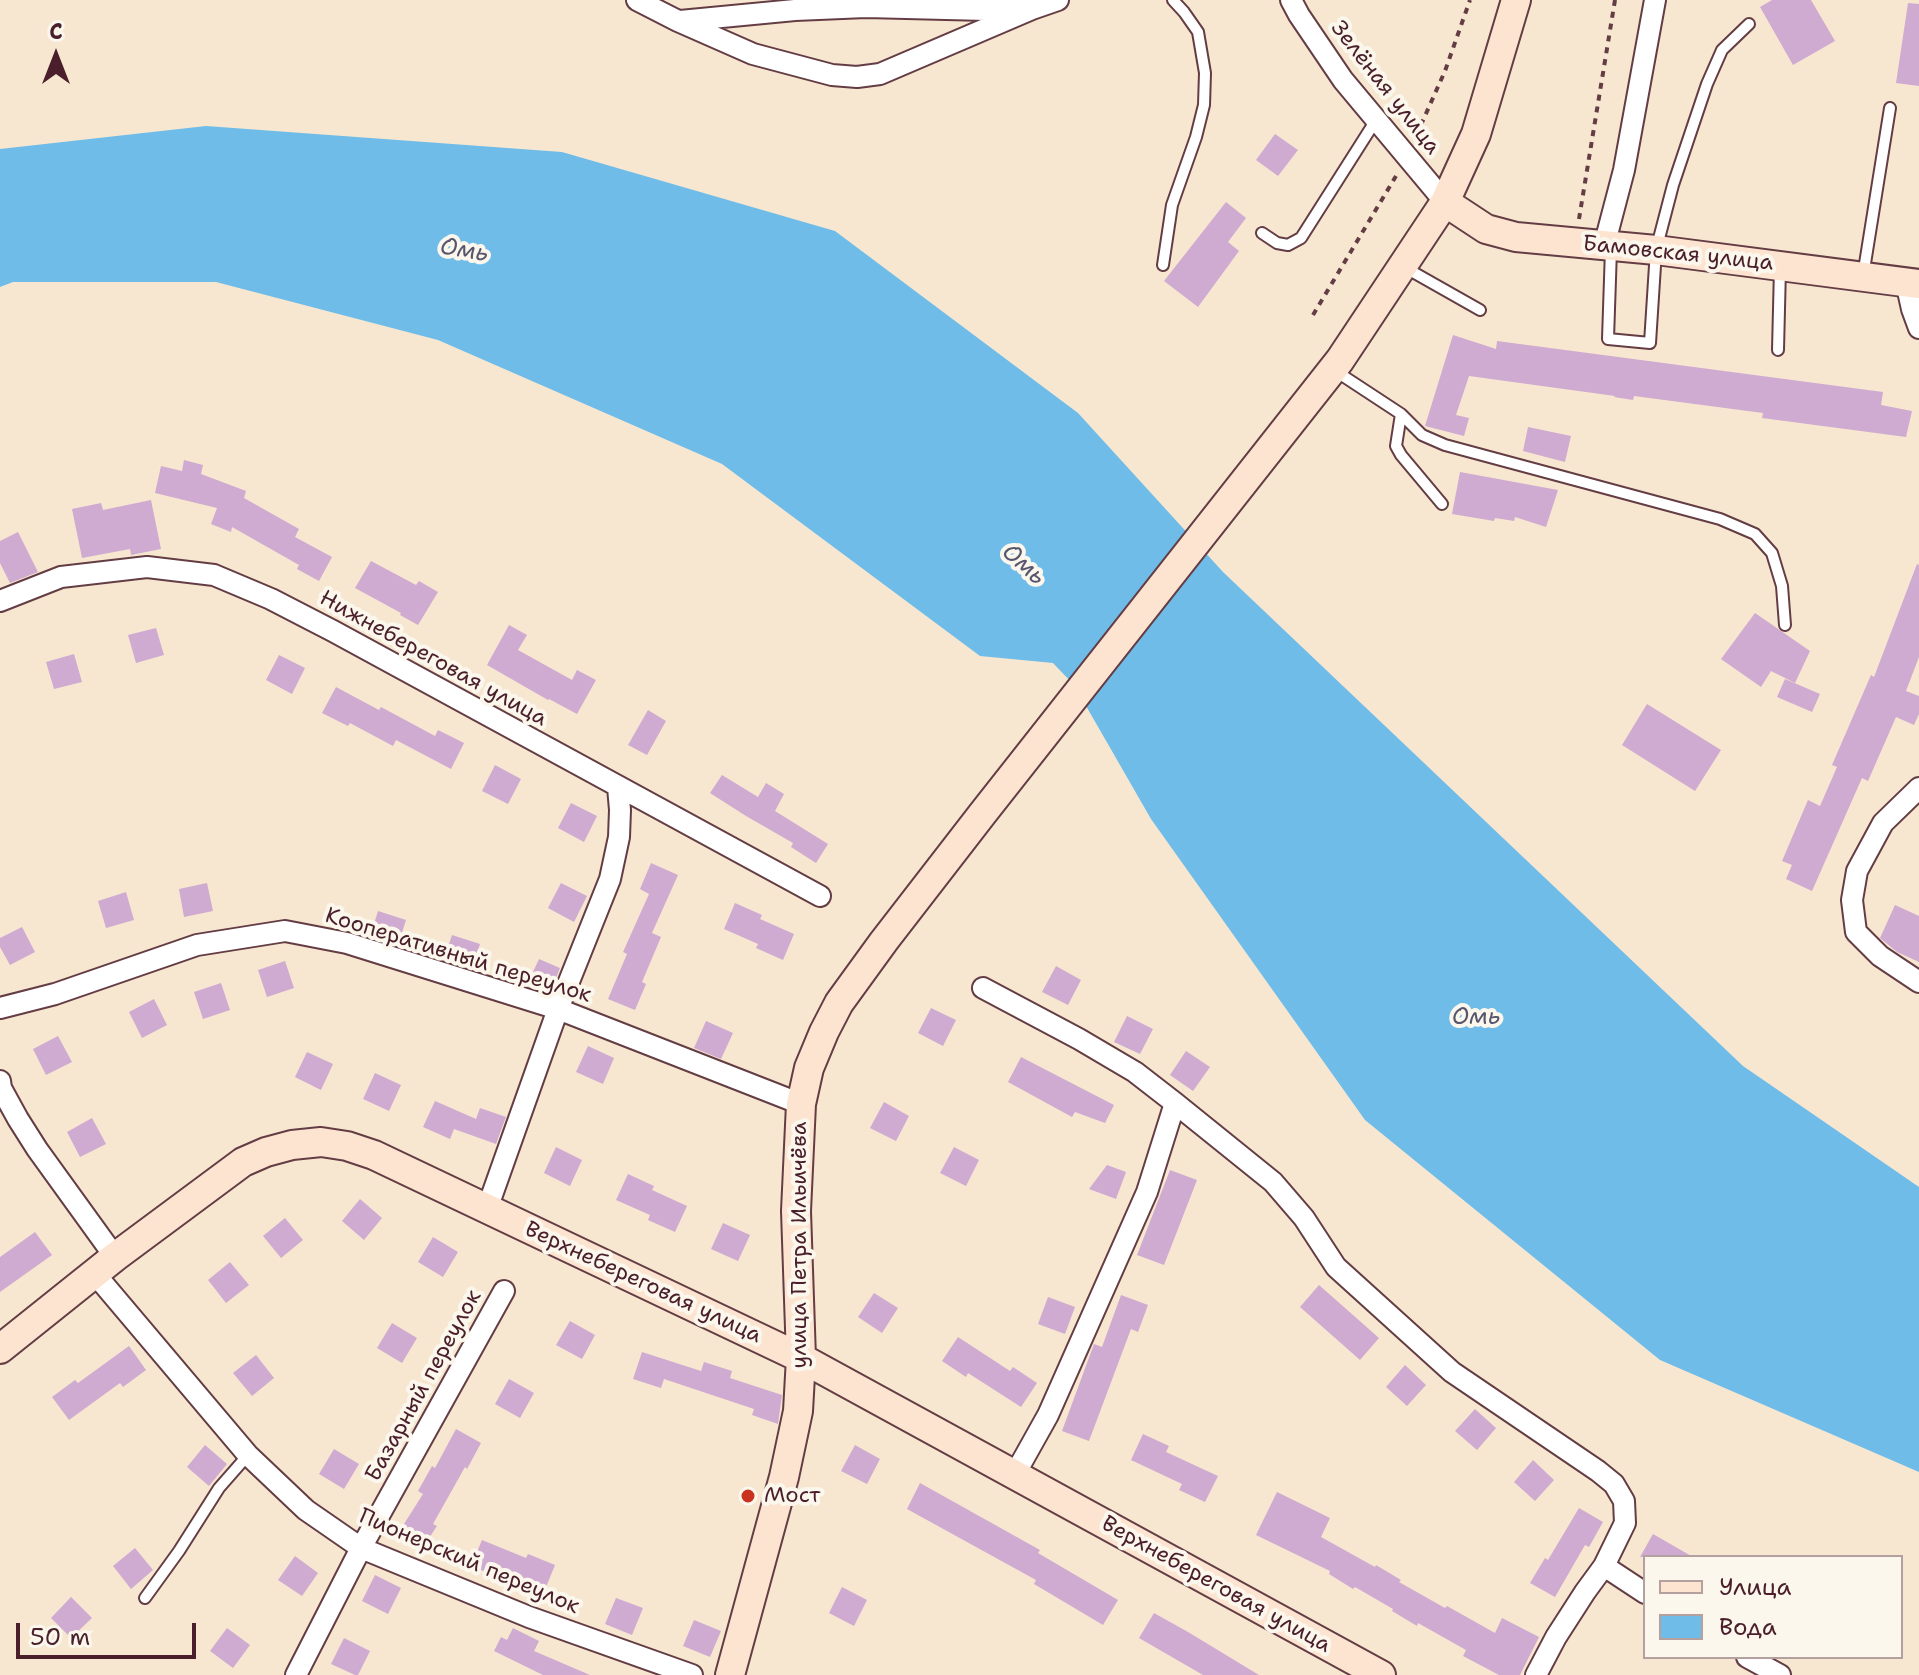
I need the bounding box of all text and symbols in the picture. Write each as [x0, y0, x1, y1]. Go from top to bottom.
north arrow [16, 16, 96, 96]
street label: Зелёная улица [1325, 16, 1445, 160]
text: С [49, 17, 63, 46]
street label: Бамовская улица [1581, 231, 1775, 277]
water label: Омь [438, 233, 490, 269]
water label: Омь [995, 538, 1051, 592]
street label: Нижнебереговая улица [315, 585, 551, 733]
street label: Кооперативный переулок [322, 903, 594, 1009]
water label: Омь [1452, 1004, 1500, 1032]
street label: улица Петра Ильичёва [787, 1122, 813, 1368]
street label: Верхнебереговая улица [520, 1217, 766, 1349]
street label: Базарный переулок [360, 1286, 488, 1486]
place label: Мост [764, 1483, 820, 1509]
marker: Мост [739, 1487, 757, 1505]
street label: Пионерский переулок [355, 1504, 583, 1620]
street label: Верхнебереговая улица [1097, 1511, 1335, 1659]
legend [1643, 1555, 1903, 1659]
text: Улица [1719, 1571, 1792, 1603]
scale bar [20, 1607, 200, 1657]
text: Вода [1719, 1611, 1777, 1643]
text: 50 m [30, 1621, 90, 1653]

